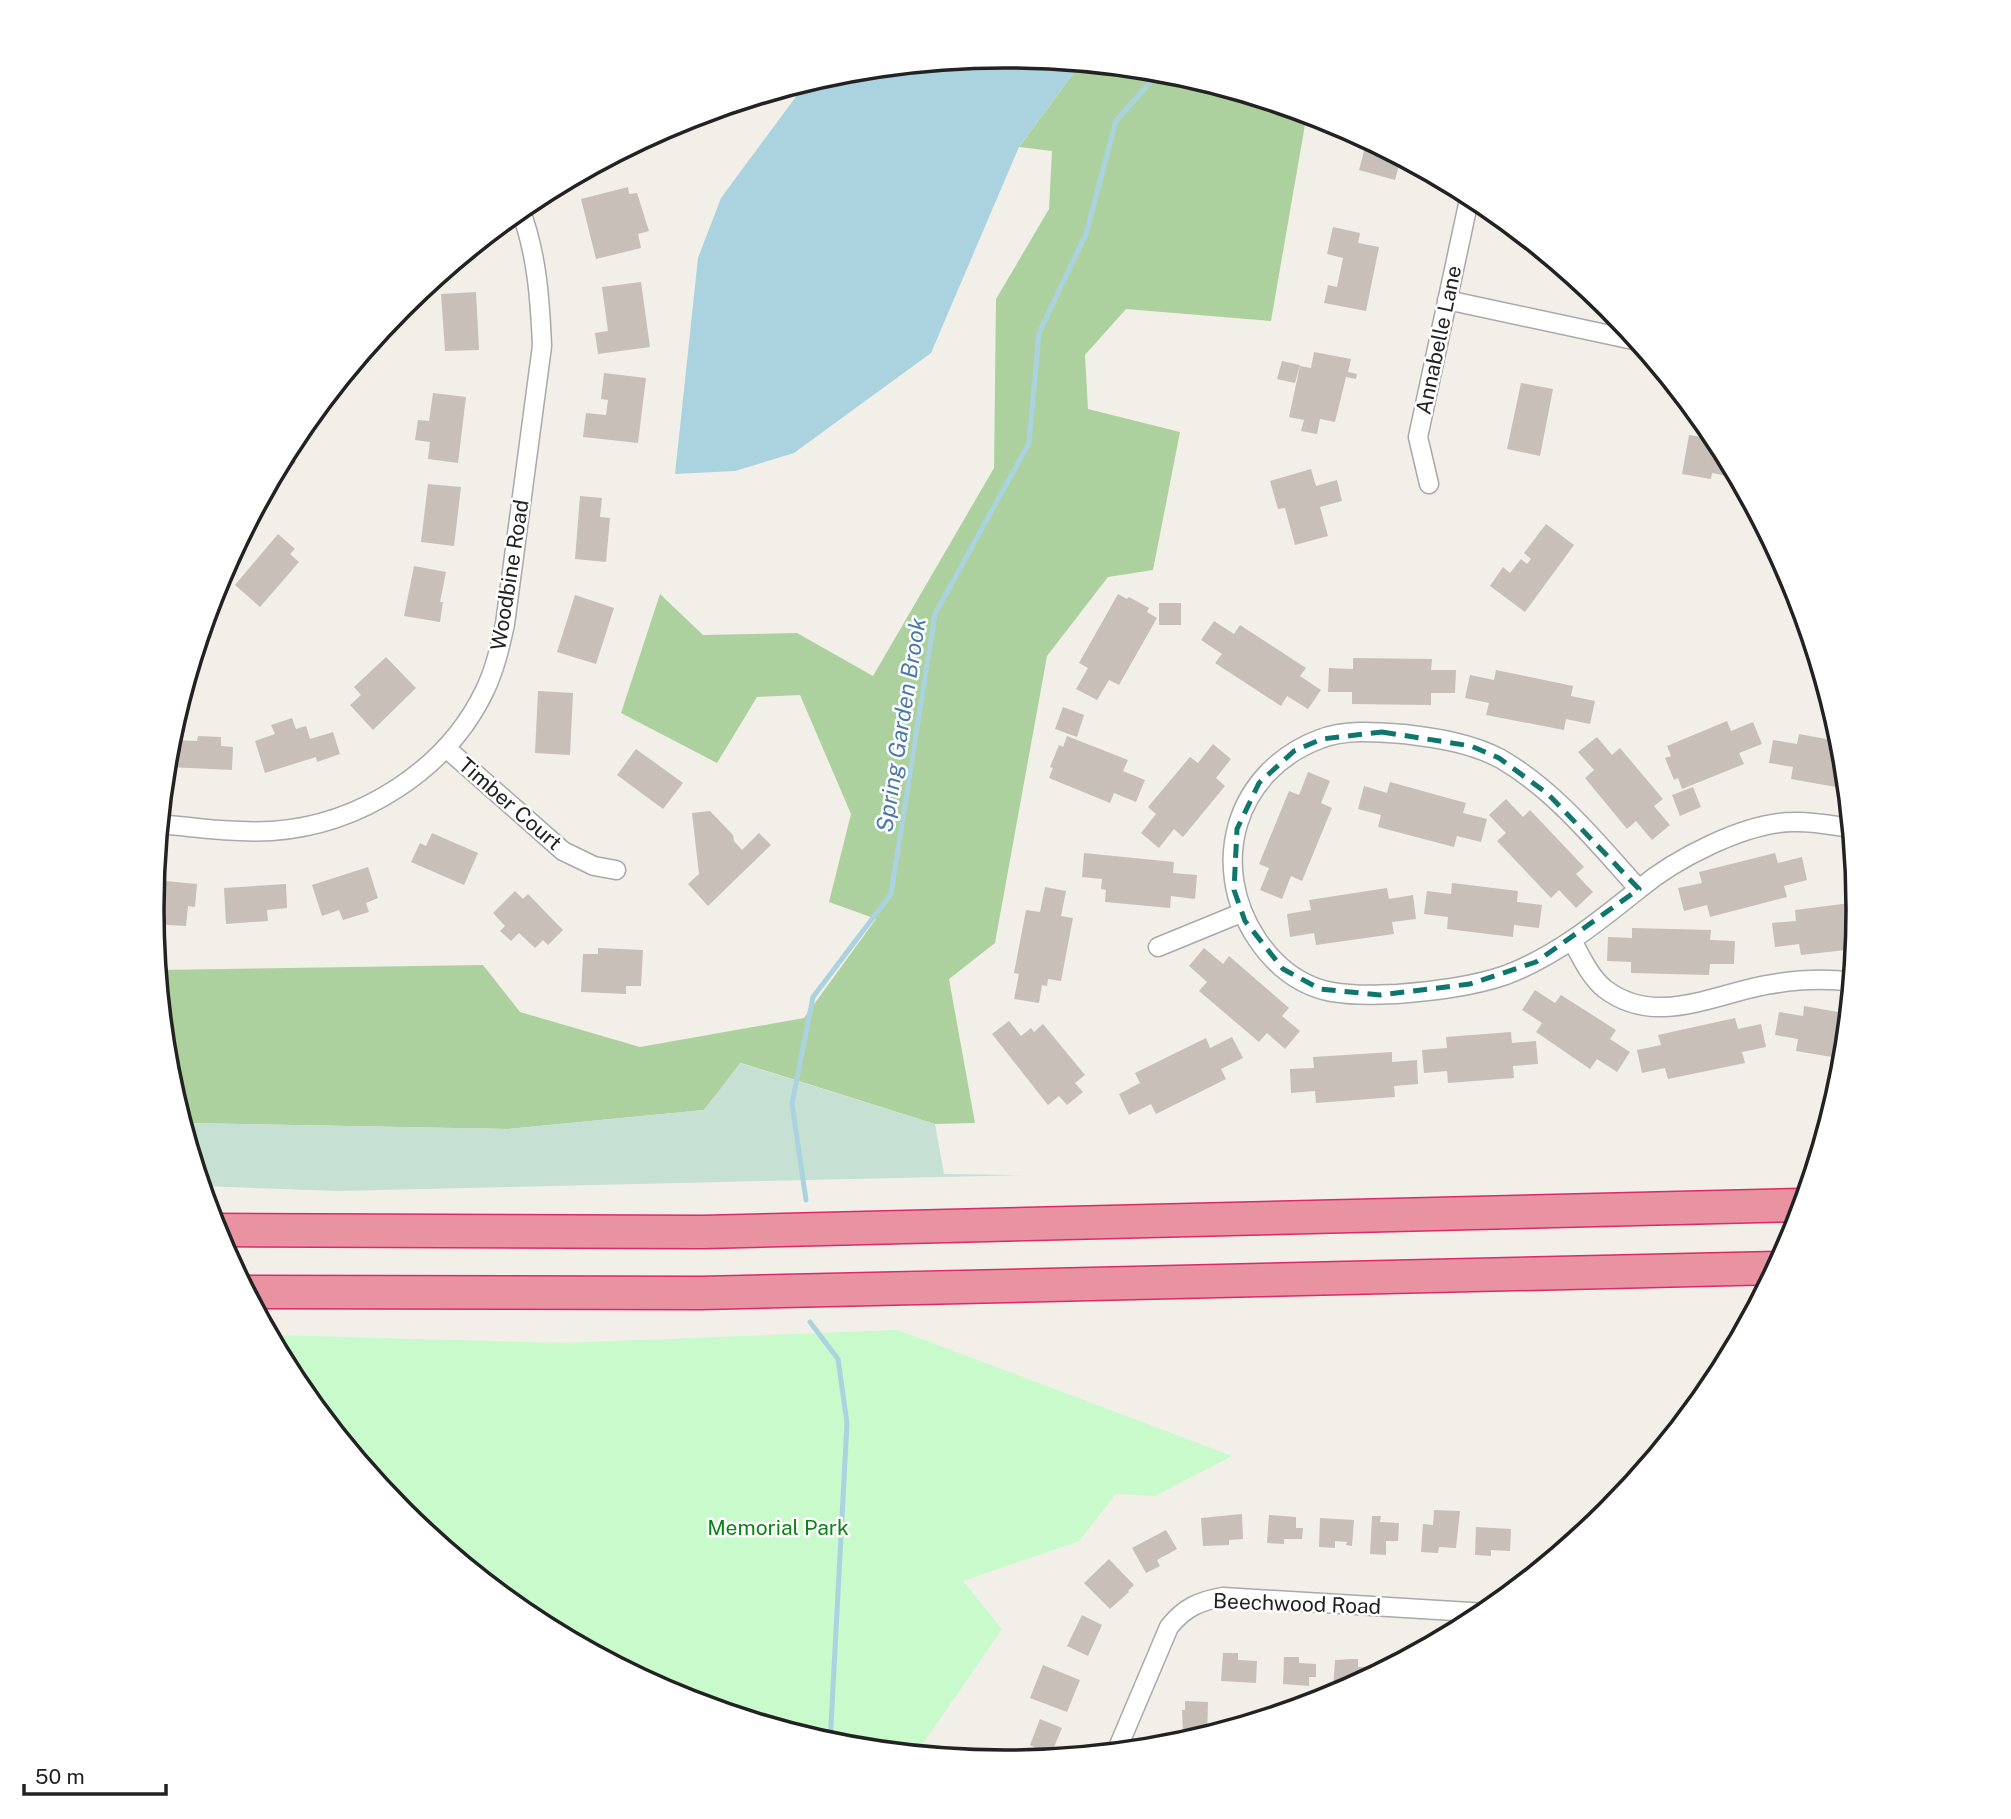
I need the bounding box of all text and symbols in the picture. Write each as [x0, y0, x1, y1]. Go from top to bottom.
street label: Annabelle Lane [1411, 263, 1466, 416]
street label: Woodbine Road [485, 498, 534, 652]
water label: Spring Garden Brook [870, 615, 931, 834]
street label: Timber Court [454, 752, 567, 855]
park label: Memorial Park [707, 1515, 849, 1540]
street label: Beechwood Road [1212, 1588, 1382, 1619]
scale bar [24, 1752, 166, 1796]
text: 50 m [35, 1764, 85, 1789]

